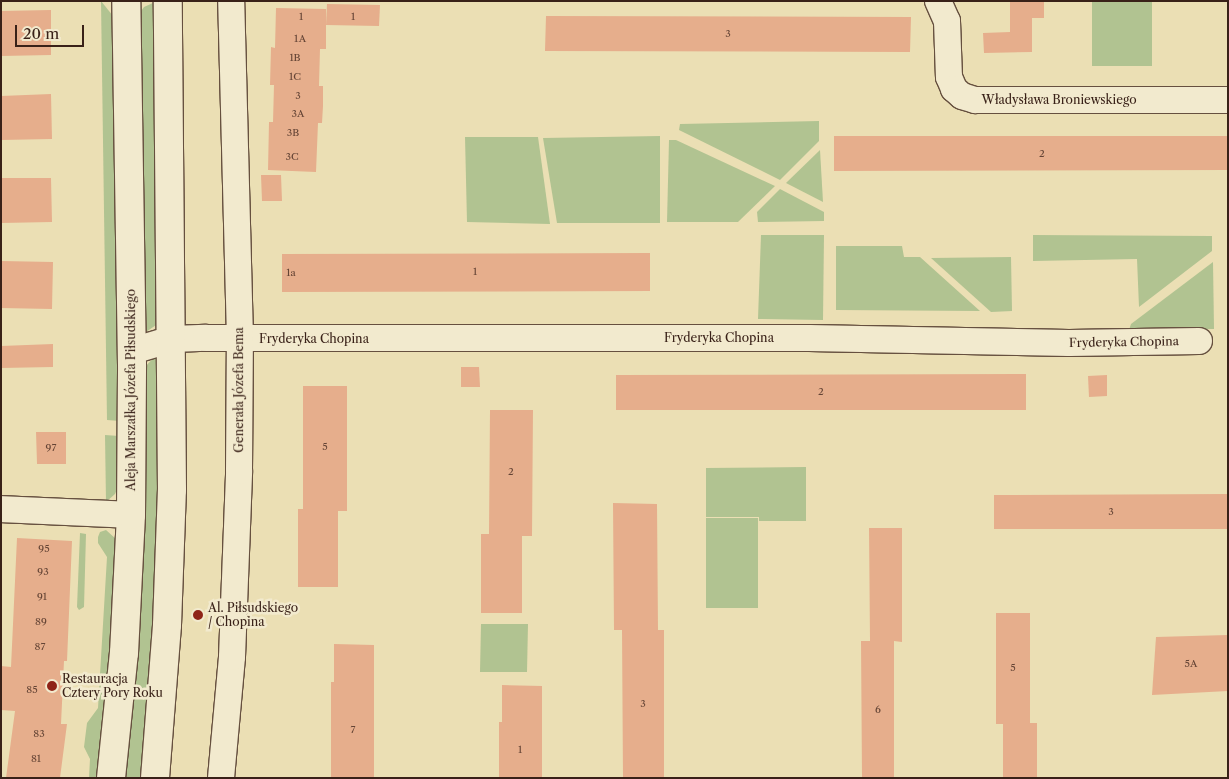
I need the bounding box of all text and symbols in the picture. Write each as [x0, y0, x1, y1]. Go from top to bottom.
house number: 1 [299, 11, 303, 23]
house number: 1 [351, 11, 355, 23]
scale bar [18, 15, 86, 47]
text: 20 m [23, 24, 59, 43]
house number: 3 [725, 28, 731, 40]
house number: 1A [294, 33, 306, 45]
house number: 1B [289, 52, 301, 64]
house number: 1C [289, 71, 301, 83]
house number: 3 [295, 90, 301, 102]
street label: Władysława Broniewskiego [981, 93, 1137, 107]
house number: 3A [292, 108, 304, 120]
house number: 3B [287, 127, 299, 139]
house number: 2 [1039, 148, 1045, 160]
house number: 3C [285, 151, 299, 163]
house number: 1 [473, 266, 477, 278]
house number: 1a [286, 267, 296, 279]
street label: Aleja Marszałka Józefa Piłsudskiego [124, 289, 138, 491]
street label: Generała Józefa Bema [232, 327, 246, 453]
street label: Fryderyka Chopina [664, 331, 774, 345]
street label: Fryderyka Chopina [259, 332, 369, 346]
street label: Fryderyka Chopina [1069, 334, 1179, 350]
house number: 2 [818, 386, 824, 398]
house number: 5 [322, 441, 328, 453]
house number: 97 [46, 442, 56, 454]
house number: 2 [508, 466, 514, 478]
house number: 3 [1108, 506, 1114, 518]
house number: 95 [38, 543, 50, 555]
house number: 93 [37, 566, 49, 578]
house number: 91 [37, 591, 47, 603]
place label: Al. Piłsudskiego / Chopina [208, 601, 298, 629]
marker: Al. Piłsudskiego / Chopina [192, 609, 204, 621]
house number: 89 [35, 616, 47, 628]
house number: 87 [35, 641, 45, 653]
house number: 5A [1185, 658, 1197, 670]
house number: 5 [1010, 662, 1016, 674]
place label: Restauracja Cztery Pory Roku [62, 672, 164, 700]
marker: Restauracja Cztery Pory Roku [46, 680, 58, 692]
house number: 85 [26, 684, 38, 696]
house number: 3 [640, 698, 646, 710]
house number: 6 [875, 704, 881, 716]
house number: 7 [351, 724, 355, 736]
house number: 83 [33, 728, 45, 740]
house number: 1 [518, 744, 522, 756]
house number: 81 [31, 753, 41, 765]

